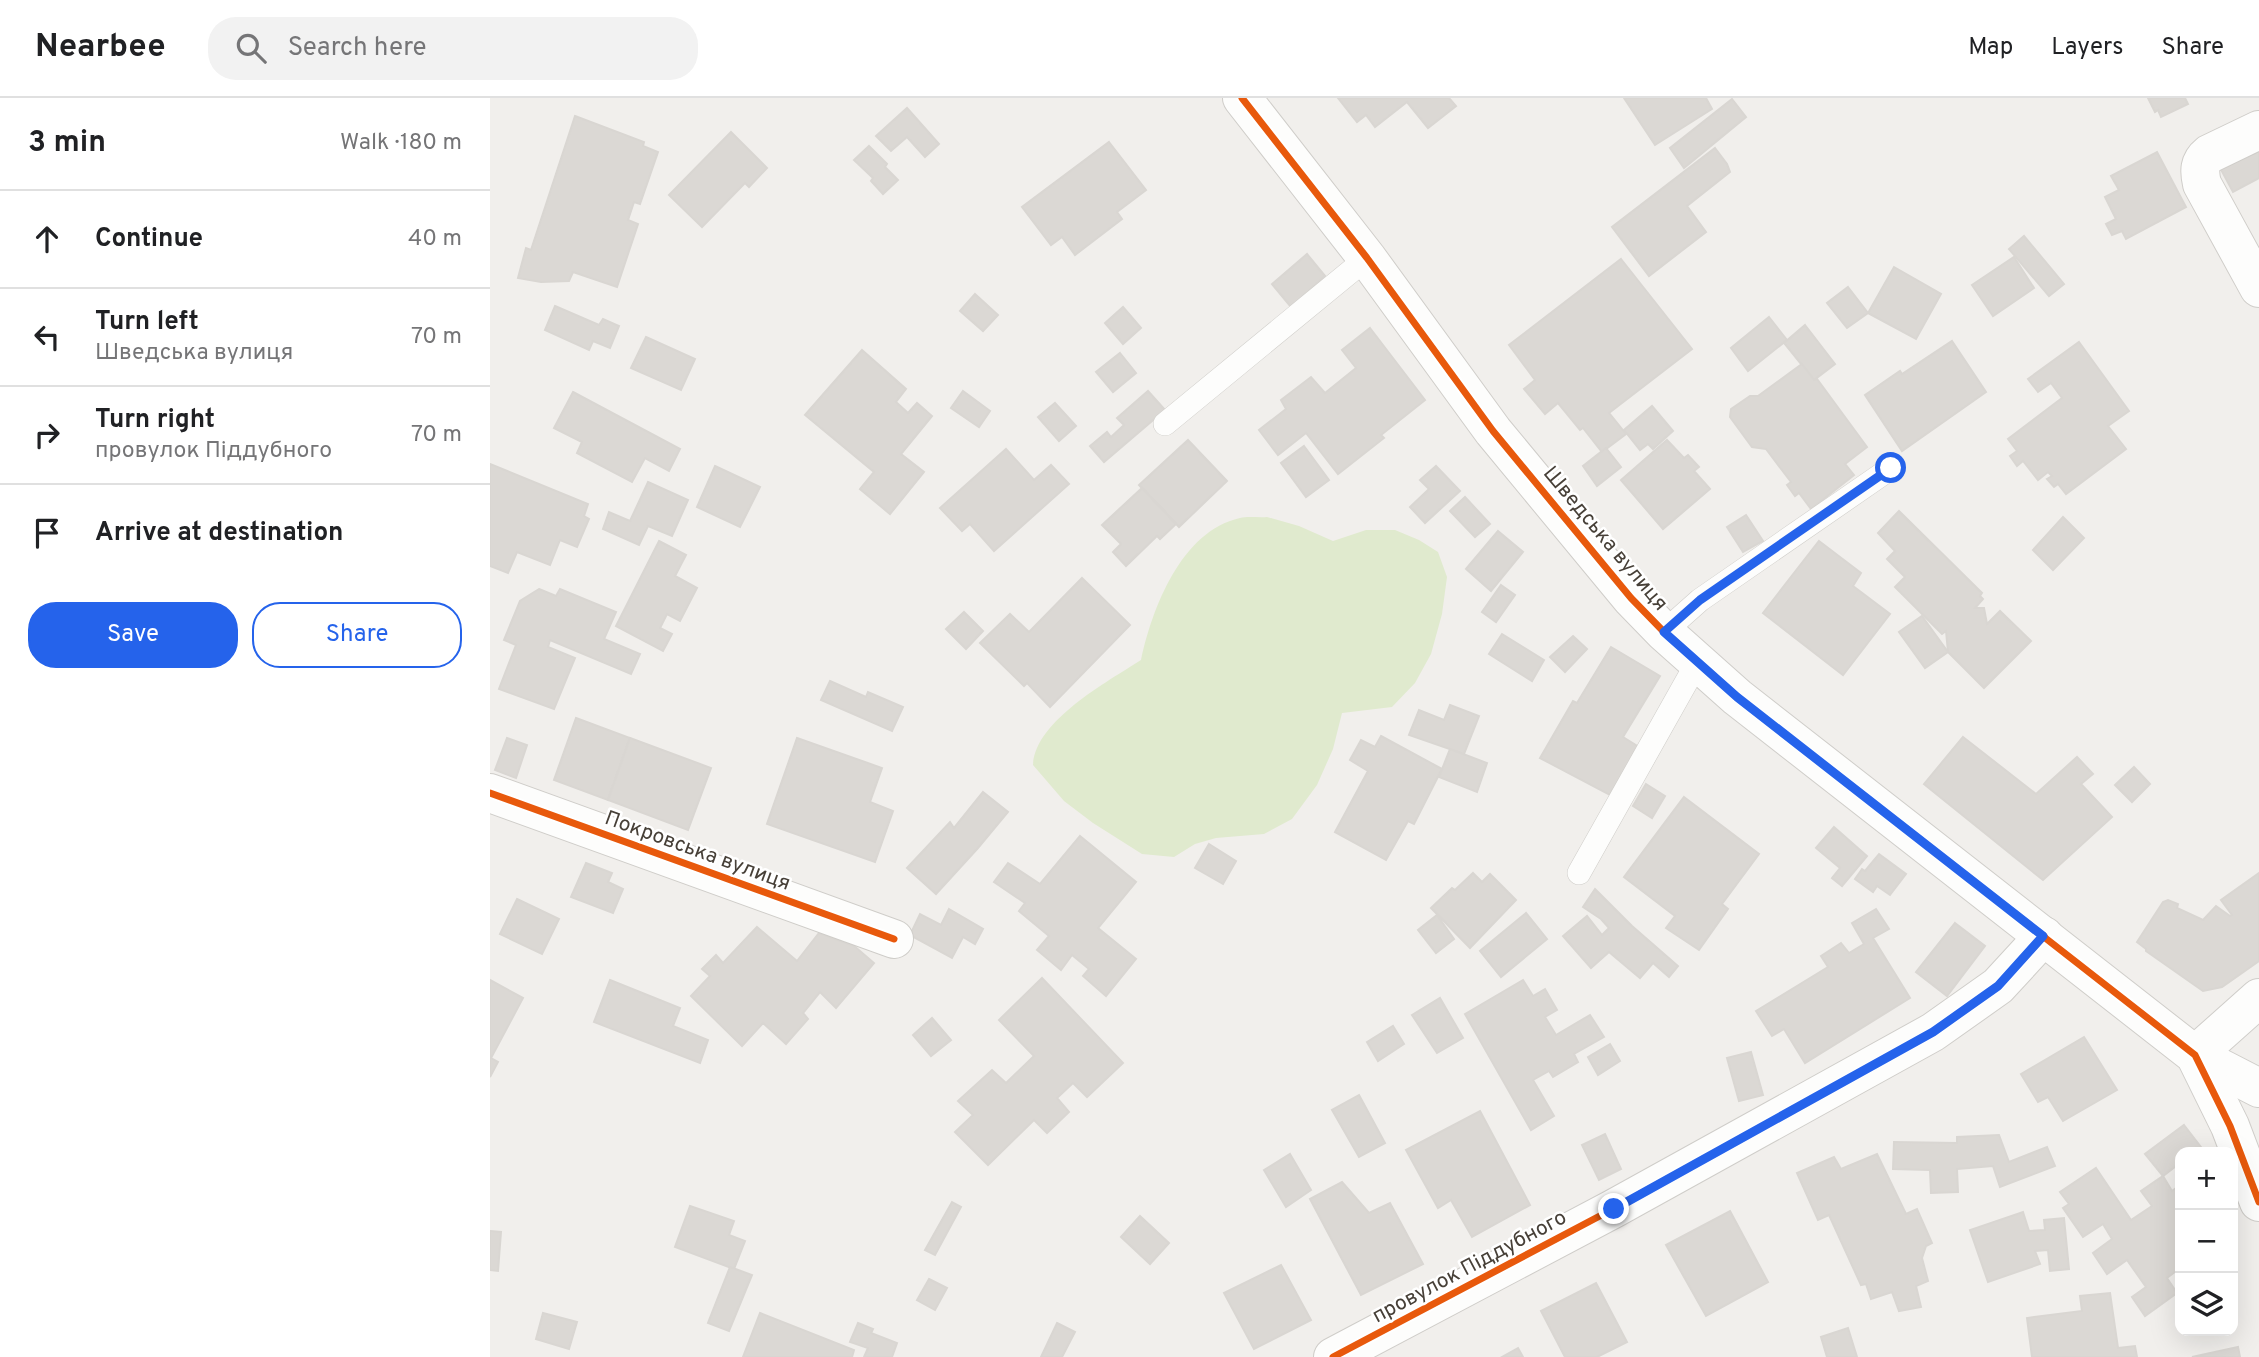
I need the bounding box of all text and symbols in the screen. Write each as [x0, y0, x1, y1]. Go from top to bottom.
search box [208, 17, 698, 80]
text: Nearbee [35, 27, 166, 69]
icon: search [232, 29, 270, 67]
text: Search here [288, 32, 427, 65]
text: Map [1968, 33, 2013, 63]
text: Layers [2051, 33, 2123, 63]
text: Share [2161, 33, 2224, 63]
text: 3 min [28, 125, 106, 162]
text: Walk · 180 m [340, 129, 462, 158]
icon: ahead [28, 220, 66, 258]
text: Continue [95, 223, 203, 256]
text: 40 m [408, 225, 462, 254]
text: Turn left [95, 306, 199, 339]
icon: left [28, 318, 66, 356]
text: 70 m [411, 323, 462, 352]
text: Шведська вулиця [95, 339, 293, 368]
text: Turn right [95, 404, 215, 437]
icon: right [28, 416, 66, 454]
text: 70 m [411, 421, 462, 450]
text: провулок Піддубного [95, 437, 332, 466]
route start [1875, 452, 1906, 483]
street label: Шведська вулиця [1536, 461, 1673, 617]
icon: arrive [28, 514, 66, 552]
text: Arrive at destination [95, 517, 343, 550]
button: Save [28, 602, 238, 668]
button: Share [252, 602, 462, 668]
street label: Покровська вулиця [601, 805, 794, 898]
map controls [2175, 1147, 2238, 1336]
button: + [2175, 1147, 2238, 1210]
route end [1598, 1193, 1629, 1224]
street label: провулок Піддубного [1368, 1205, 1572, 1330]
button: − [2175, 1210, 2238, 1273]
button: layers [2175, 1273, 2238, 1336]

